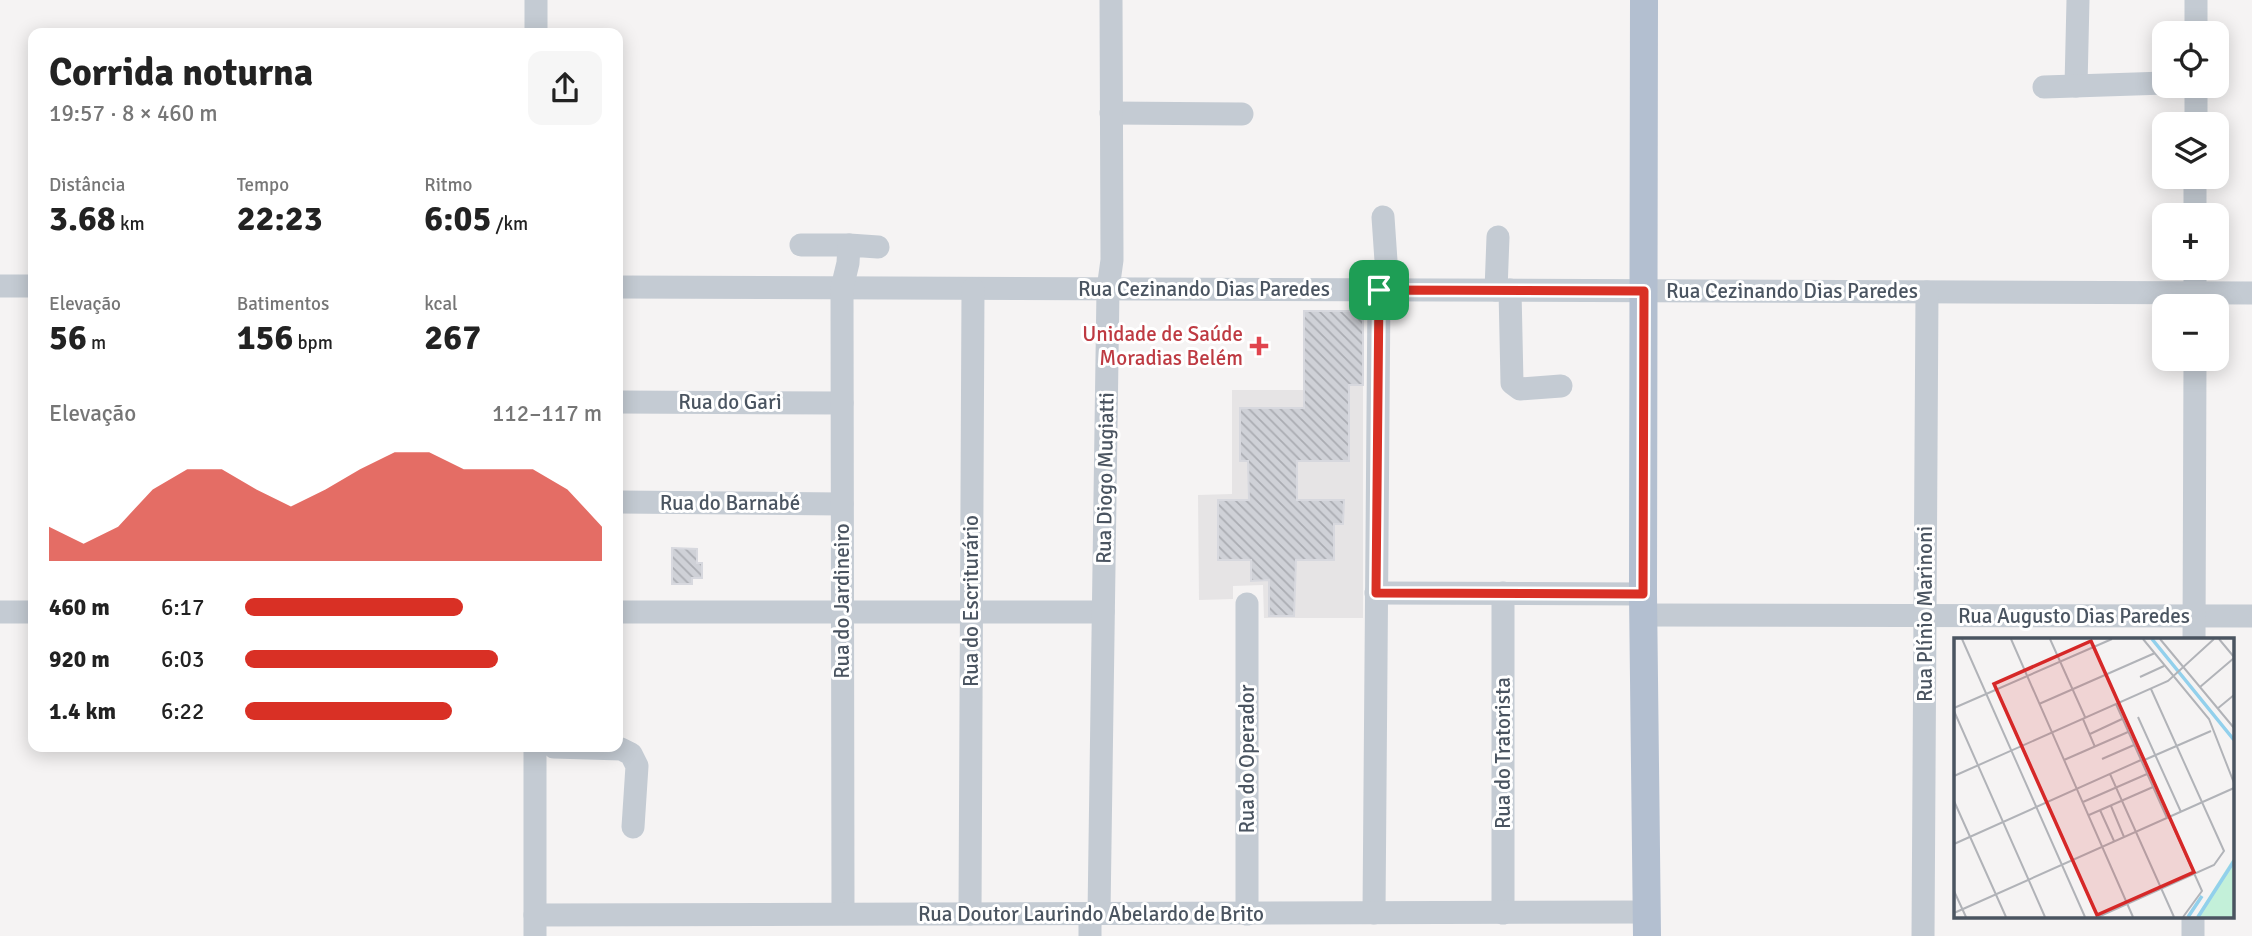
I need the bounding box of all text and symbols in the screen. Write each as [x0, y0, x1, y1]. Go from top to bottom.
map controls [2152, 21, 2229, 371]
button: locate [2152, 21, 2229, 98]
text: Corrida noturna [49, 49, 313, 96]
button: share [528, 51, 602, 125]
text: 19:57 · 8 × 460 m [49, 99, 218, 128]
button: layers [2152, 112, 2229, 189]
text: Distância [49, 173, 125, 197]
text: Tempo [237, 173, 289, 197]
text: Ritmo [424, 173, 472, 197]
text: 3.68 [49, 197, 116, 240]
text: 22:23 [237, 197, 323, 240]
text: 6:05 [424, 197, 491, 240]
button: + [2152, 203, 2229, 280]
text: km [116, 212, 145, 236]
text: /km [491, 212, 528, 236]
pin [1349, 260, 1409, 320]
icon: arrive [1360, 271, 1398, 309]
street label: Rua Cezinando Dias Paredes [1078, 276, 1330, 302]
street label: Rua Cezinando Dias Paredes [1666, 278, 1918, 304]
text: Elevação [49, 292, 121, 316]
text: Batimentos [237, 292, 329, 316]
text: kcal [424, 292, 458, 316]
button: − [2152, 294, 2229, 371]
text: 56 [49, 316, 87, 359]
text: 156 [237, 316, 293, 359]
text: 267 [424, 316, 481, 359]
place label: Unidade de Saúde Moradias Belém [1082, 321, 1243, 371]
text: m [87, 331, 106, 355]
text: bpm [293, 331, 333, 355]
marker: Unidade de Saúde Moradias Belém [1249, 336, 1269, 356]
street label: Rua do Gari [678, 389, 782, 415]
street label: Rua Diogo Mugiatti [1091, 392, 1119, 564]
text: Elevação [49, 399, 136, 428]
text: 112–117 m [492, 399, 602, 428]
street label: Rua do Barnabé [660, 490, 800, 516]
street label: Rua do Escriturário [958, 515, 984, 687]
street label: Rua do Jardineiro [829, 523, 855, 679]
street label: Rua Plínio Marinoni [1912, 526, 1938, 702]
text: 460 m [49, 593, 110, 622]
text: 6:17 [161, 593, 204, 622]
street label: Rua Augusto Dias Paredes [1958, 603, 2190, 629]
inset map [1954, 638, 2234, 918]
text: 920 m [49, 645, 110, 674]
text: 6:03 [161, 645, 204, 674]
street label: Rua do Tratorista [1490, 677, 1516, 829]
street label: Rua do Operador [1234, 684, 1260, 833]
text: 1.4 km [49, 697, 116, 726]
text: 6:22 [161, 697, 204, 726]
street label: Rua Doutor Laurindo Abelardo de Brito [918, 901, 1264, 927]

